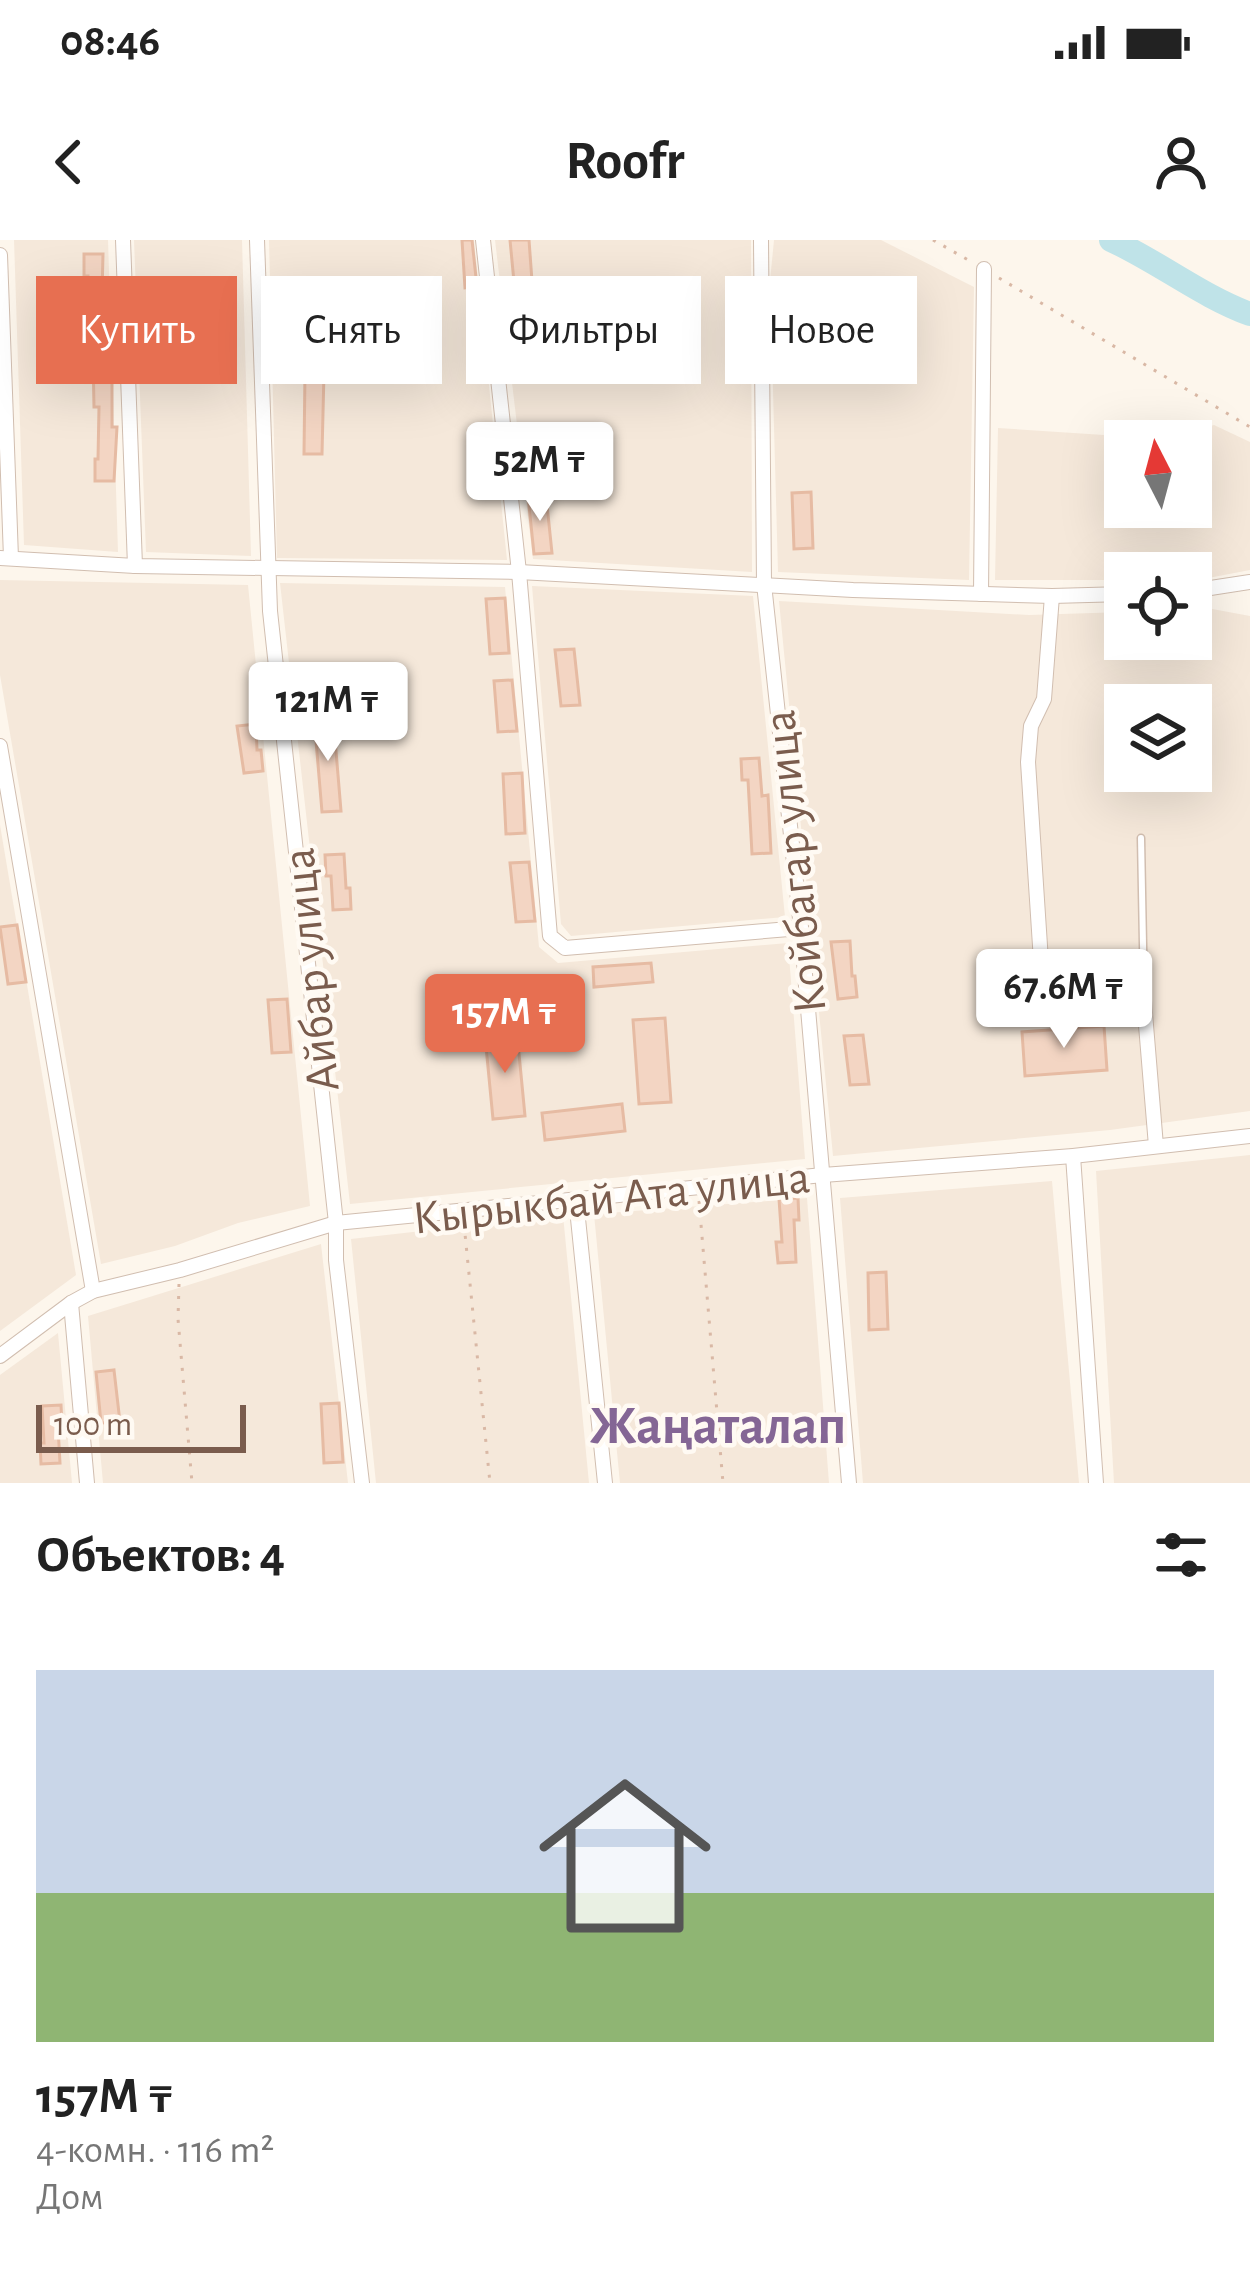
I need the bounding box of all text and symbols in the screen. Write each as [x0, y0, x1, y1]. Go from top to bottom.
text: 08:46 [60, 19, 160, 64]
icon: back [36, 129, 102, 195]
icon: person [1148, 129, 1214, 195]
text: Roofr [566, 135, 684, 189]
chip: Купить [36, 276, 237, 384]
chip: Снять [261, 276, 442, 384]
chip: Фильтры [466, 276, 701, 384]
chip: Новое [725, 276, 917, 384]
north arrow [1104, 420, 1212, 528]
map controls [1104, 420, 1212, 792]
pin: 52M ₸ [456, 422, 624, 524]
text: 52M ₸ [493, 441, 587, 480]
button: locate [1104, 552, 1212, 660]
pin: 121M ₸ [230, 662, 426, 764]
text: 121M ₸ [276, 681, 380, 720]
button: layers [1104, 684, 1212, 792]
street label: Койбагар улица [756, 708, 836, 1016]
street label: Айбар улица [275, 845, 349, 1094]
pin: 67.6M ₸ [953, 949, 1175, 1051]
text: 67.6M ₸ [1003, 968, 1125, 1007]
pin: 157M ₸ [407, 974, 603, 1076]
text: 157M ₸ [452, 993, 558, 1032]
street label: Кырыкбай Ата улица [410, 1154, 812, 1244]
scale bar [36, 1399, 246, 1452]
district label: Жаңаталап [590, 1400, 847, 1454]
text: 100 m [54, 1409, 132, 1442]
icon: filters [1148, 1522, 1214, 1588]
text: Объектов: 4 [36, 1530, 285, 1581]
icon: home [517, 1748, 733, 1964]
text: 157M ₸ [36, 2071, 175, 2122]
text: 4-комн. · 116 m² [36, 2131, 274, 2170]
text: Дом [36, 2178, 104, 2217]

